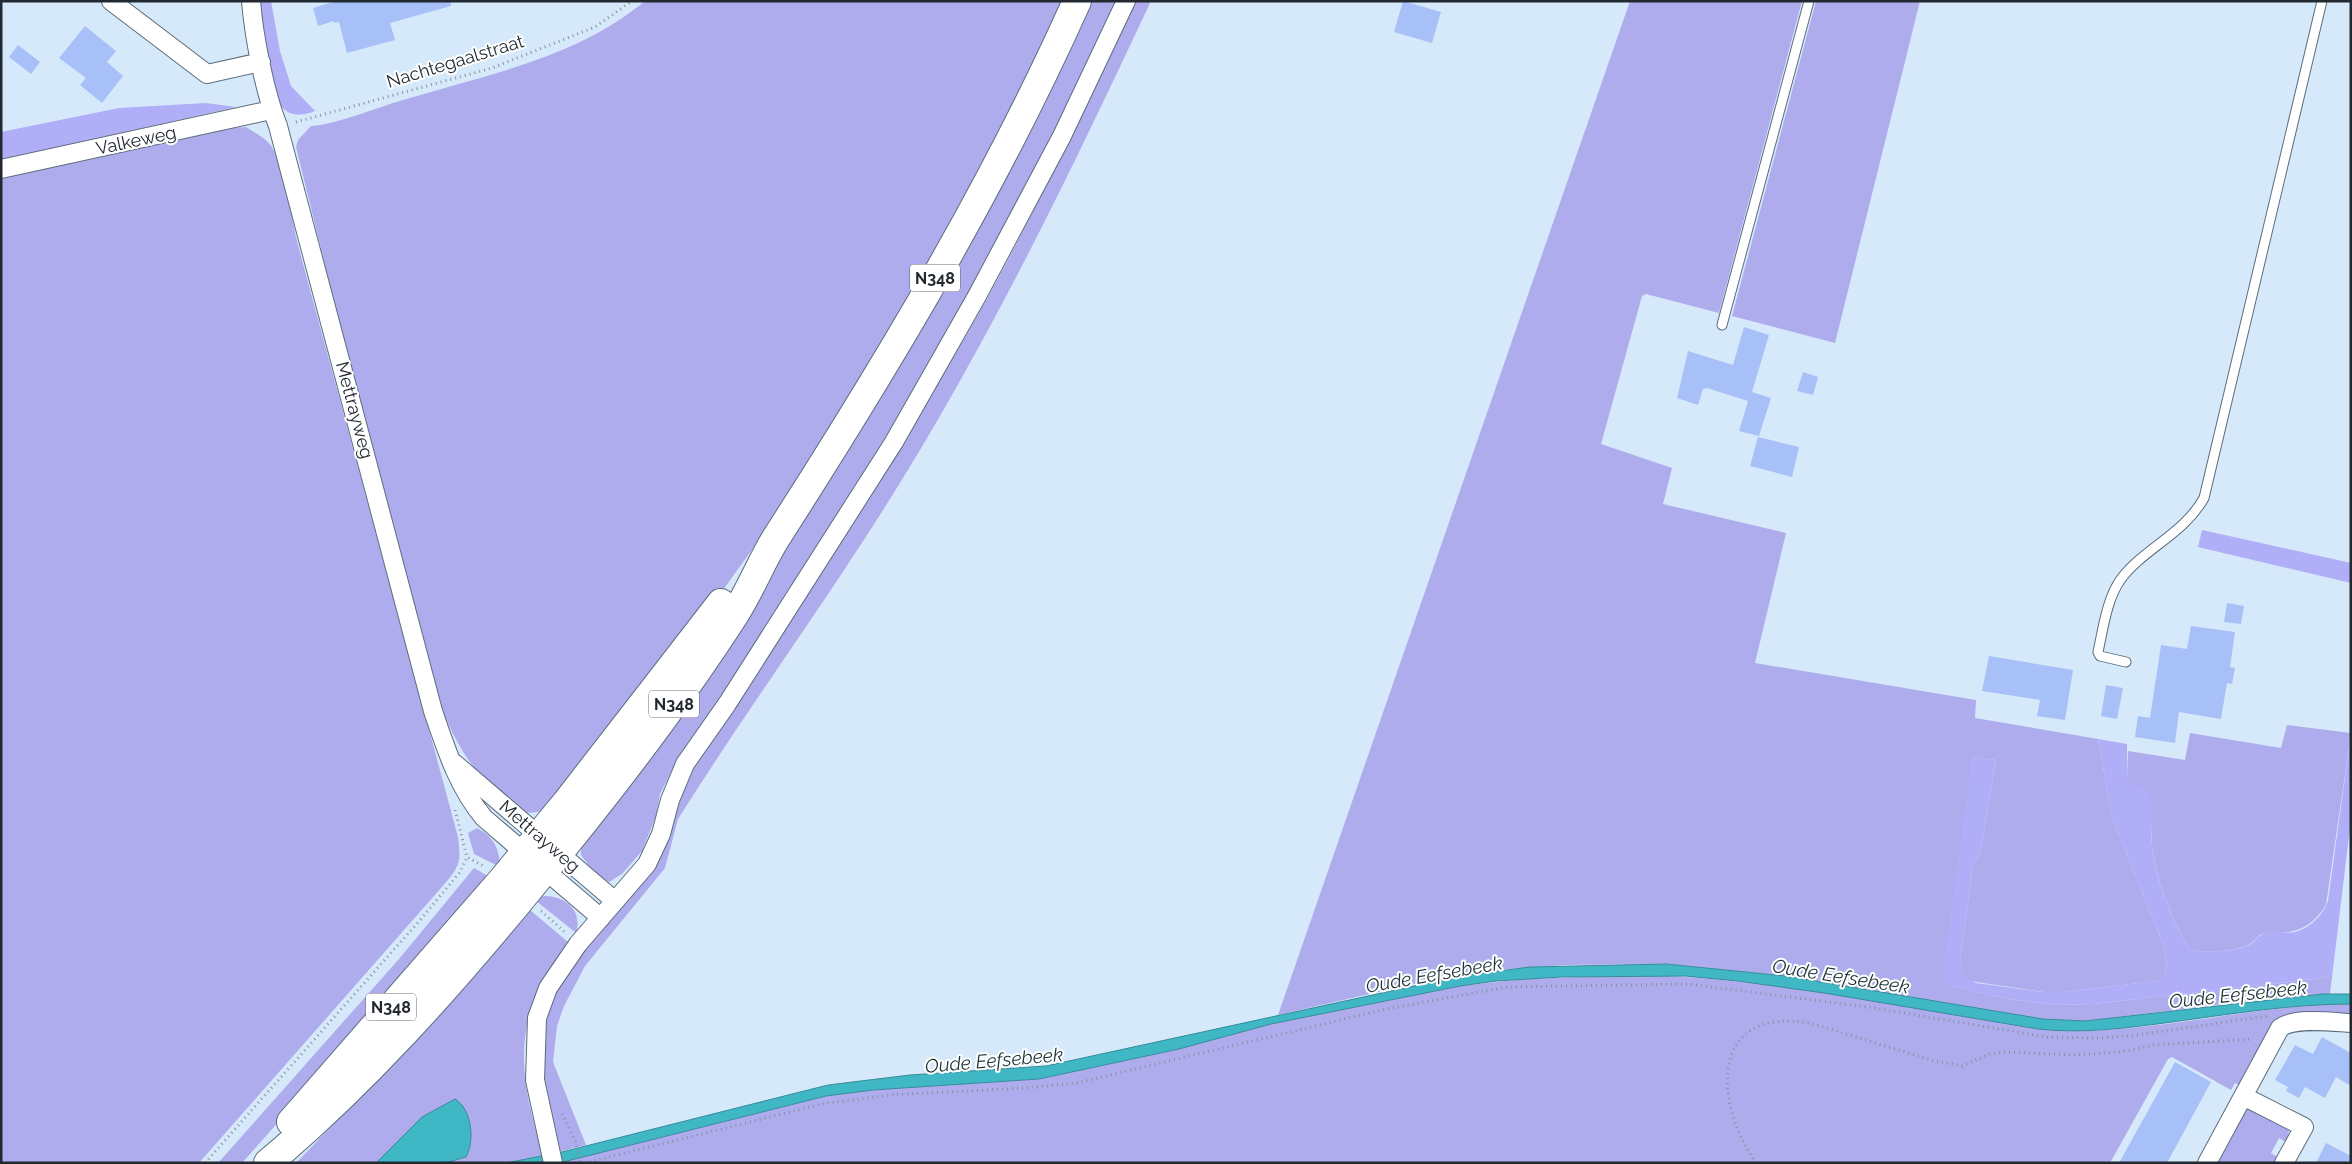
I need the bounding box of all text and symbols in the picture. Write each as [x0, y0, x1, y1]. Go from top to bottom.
street label: Nachtegaalstraat [384, 30, 526, 92]
street label: Valkeweg [94, 121, 178, 159]
road number: N348 [910, 264, 960, 292]
street label: Mettrayweg [332, 359, 378, 461]
road number: N348 [649, 691, 699, 718]
street label: Mettrayweg [495, 795, 585, 877]
water label: Oude Eefsebeek [1364, 951, 1504, 997]
water label: Oude Eefsebeek [1771, 954, 1911, 998]
water label: Oude Eefsebeek [2168, 976, 2308, 1012]
road number: N348 [366, 994, 416, 1020]
water label: Oude Eefsebeek [924, 1043, 1064, 1077]

